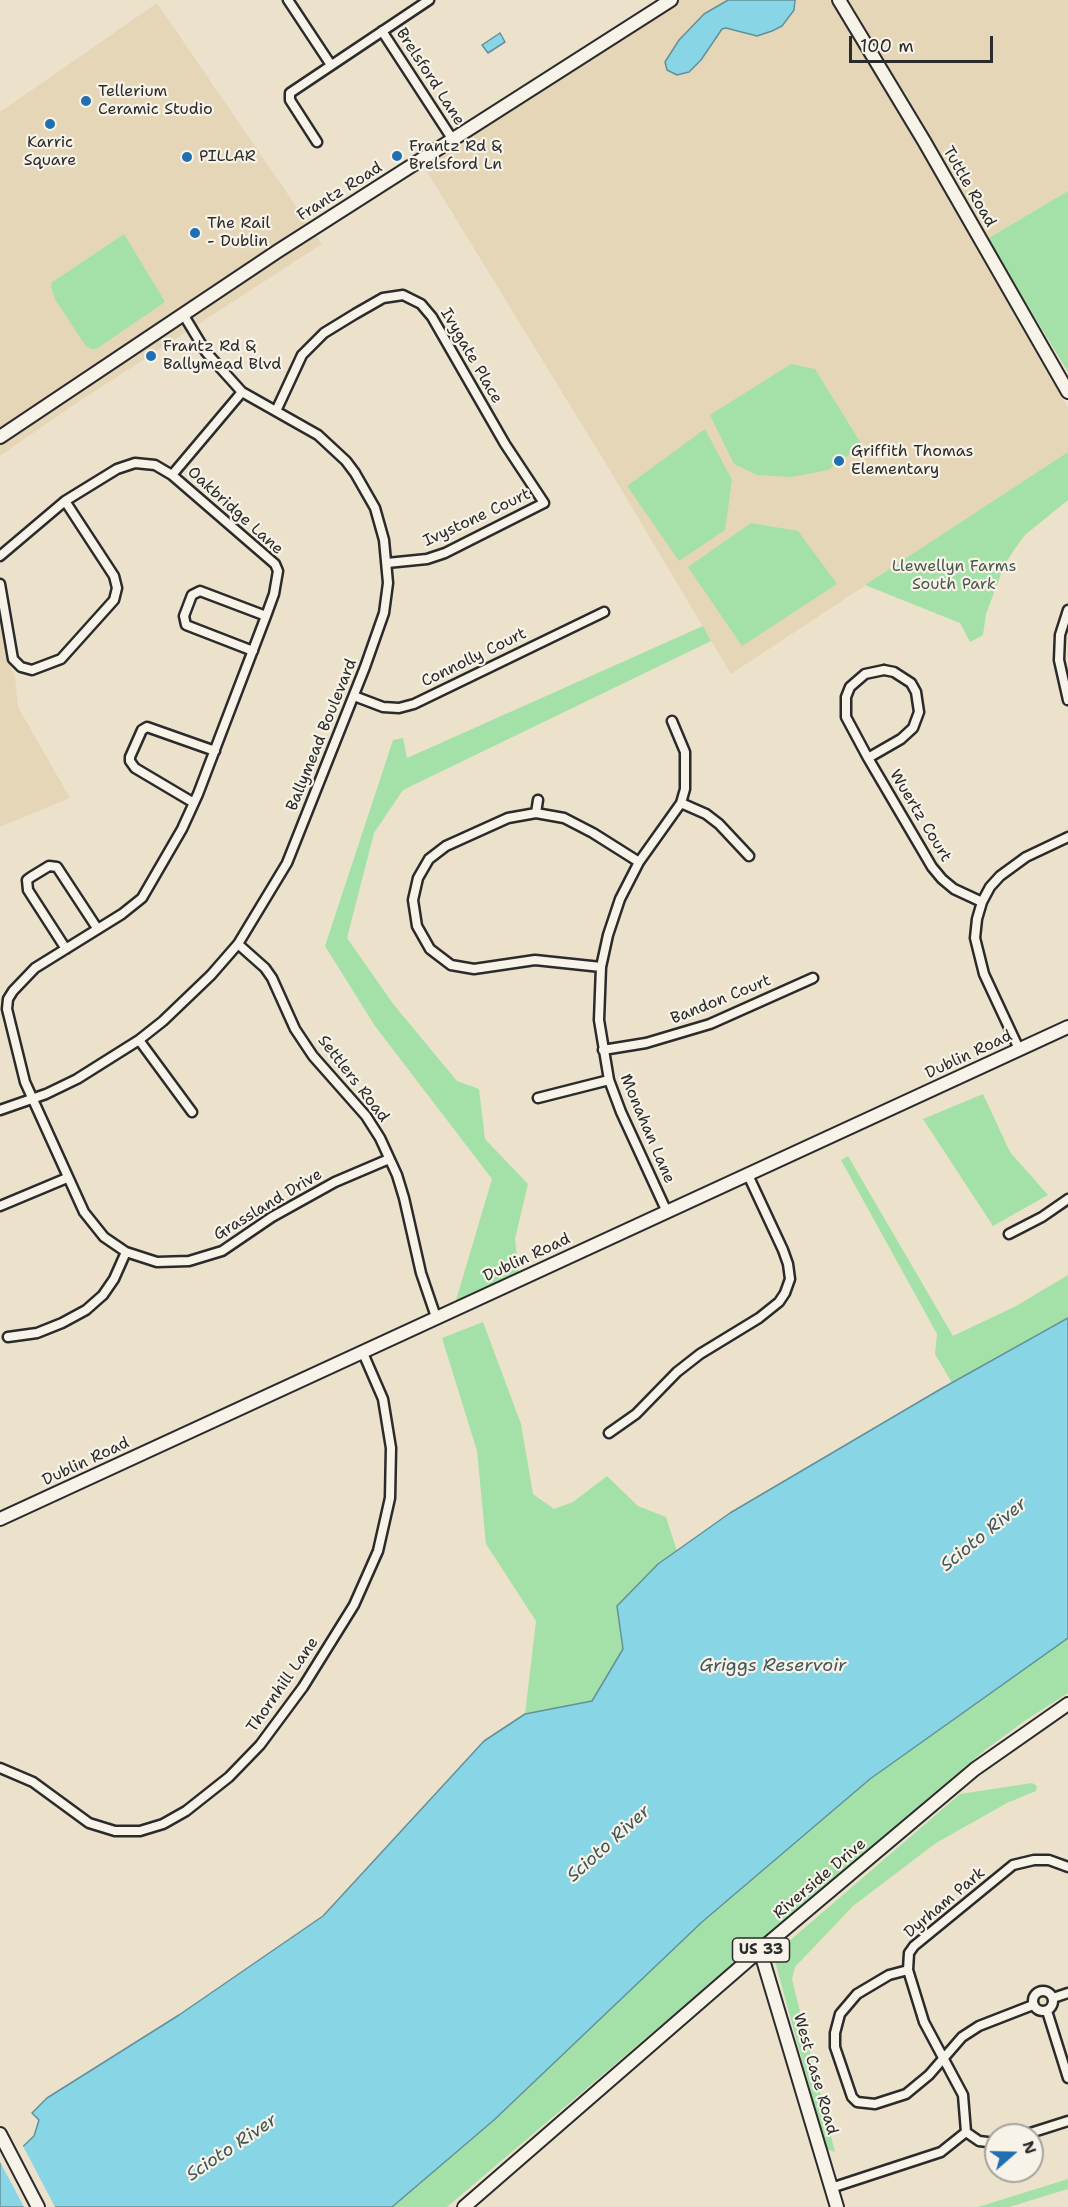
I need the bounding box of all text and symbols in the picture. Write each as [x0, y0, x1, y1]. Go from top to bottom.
scale bar [852, 24, 996, 62]
street label: Brelsford Lane [391, 25, 469, 129]
text: 100 m [860, 34, 914, 58]
place label: Tellerium Ceramic Studio [98, 82, 213, 120]
marker: Tellerium Ceramic Studio [79, 94, 93, 108]
marker: Karric Square [43, 117, 57, 131]
place label: Karric Square [24, 133, 76, 171]
place label: Frantz Rd & Brelsford Ln [409, 137, 502, 175]
street label: Tuttle Road [938, 143, 1000, 231]
place label: PILLAR [199, 147, 256, 167]
marker: Frantz Rd & Brelsford Ln [390, 149, 404, 163]
marker: PILLAR [180, 150, 194, 164]
street label: Frantz Road [294, 158, 386, 226]
place label: The Rail - Dublin [207, 214, 270, 252]
marker: The Rail - Dublin [188, 226, 202, 240]
street label: Ivygate Place [436, 305, 506, 407]
place label: Frantz Rd & Ballymead Blvd [163, 337, 282, 375]
marker: Frantz Rd & Ballymead Blvd [144, 349, 158, 363]
place label: Griffith Thomas Elementary [851, 442, 974, 480]
marker: Griffith Thomas Elementary [832, 454, 846, 468]
street label: Oakbridge Lane [183, 463, 287, 559]
street label: Ivystone Court [420, 485, 534, 551]
park label: Llewellyn Farms South Park [892, 557, 1016, 595]
street label: Connolly Court [418, 624, 530, 692]
street label: Ballymead Boulevard [283, 656, 361, 814]
street label: Wuertz Court [885, 766, 955, 866]
street label: Bandon Court [668, 971, 774, 1029]
street label: Dublin Road [923, 1027, 1015, 1083]
street label: Settlers Road [313, 1032, 393, 1126]
street label: Monahan Lane [615, 1071, 679, 1187]
street label: Grassland Drive [210, 1165, 326, 1245]
street label: Dublin Road [481, 1230, 573, 1286]
street label: Dublin Road [40, 1434, 132, 1490]
water label: Scioto River [936, 1494, 1032, 1576]
street label: Thornhill Lane [243, 1634, 323, 1736]
water label: Griggs Reservoir [699, 1655, 847, 1677]
water label: Scioto River [563, 1801, 655, 1887]
street label: Riverside Drive [770, 1835, 870, 1923]
street label: Dyrham Park [901, 1864, 989, 1942]
road number: US 33 [732, 1938, 789, 1962]
street label: West Case Road [788, 2011, 842, 2137]
water label: Scioto River [183, 2110, 281, 2186]
north arrow [984, 2123, 1044, 2183]
text: N [1017, 2138, 1042, 2157]

